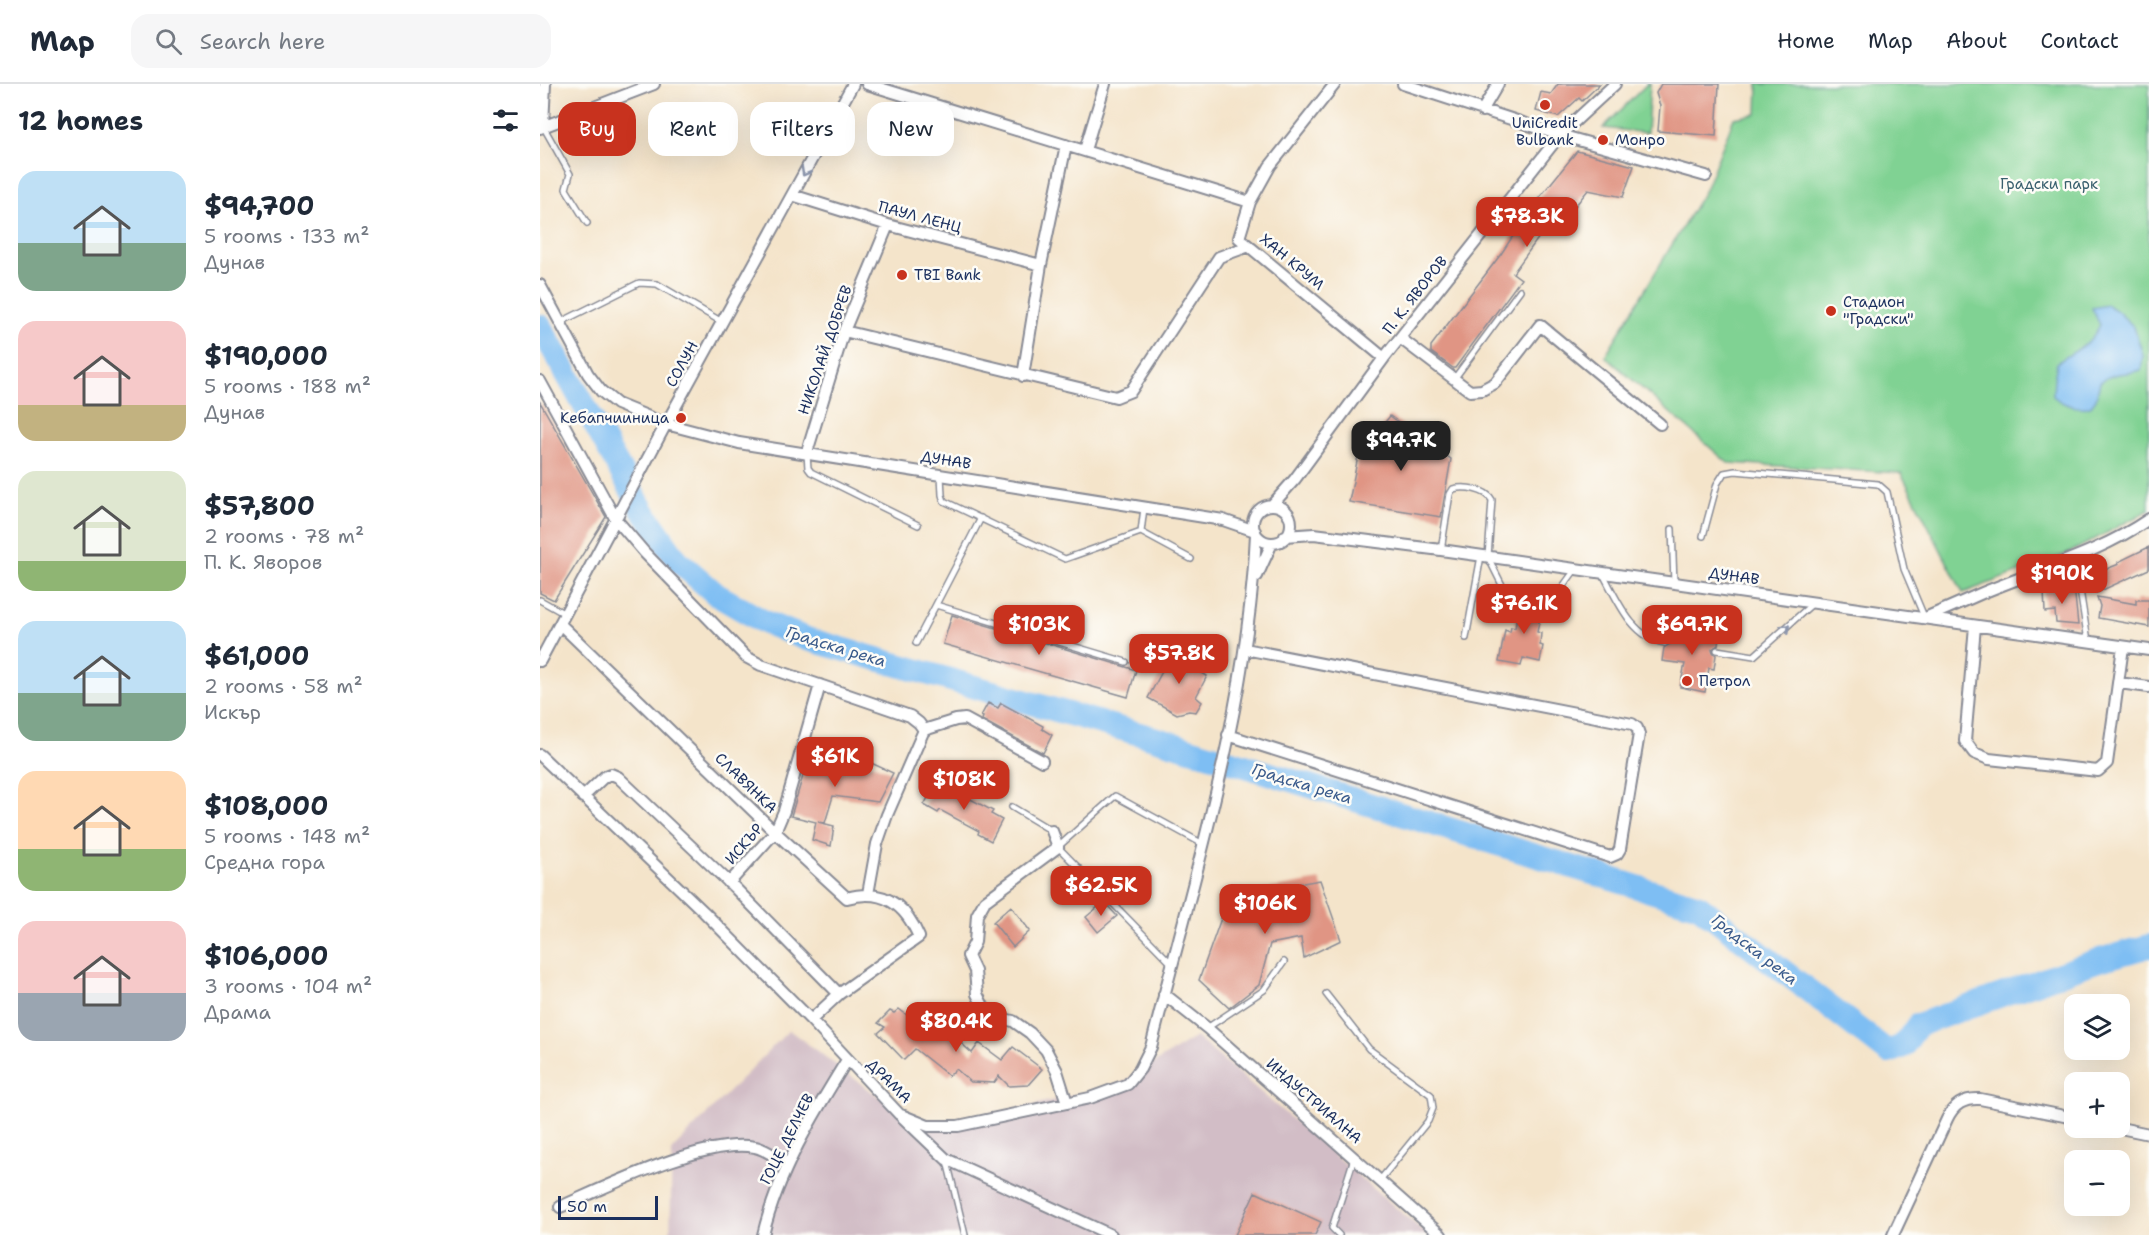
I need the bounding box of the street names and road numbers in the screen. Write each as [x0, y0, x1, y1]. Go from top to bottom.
street label: ПАУЛ ЛЕНЦ [876, 196, 964, 238]
street label: ХАН КРУМ [1256, 229, 1329, 295]
street label: П. К. ЯВОРОВ [1378, 252, 1452, 338]
street label: НИКОЛАЙ ДОБРЕВ [792, 282, 857, 417]
street label: СОЛУН [661, 337, 703, 391]
street label: ДУНАВ [919, 446, 973, 474]
street label: ДУНАВ [1707, 563, 1761, 589]
street label: СЛАВЯНКА [711, 748, 781, 818]
street label: ИСКЪР [721, 819, 768, 869]
street label: ДРАМА [862, 1054, 916, 1108]
street label: ИНДУСТРИАЛНА [1262, 1054, 1366, 1148]
street label: ГОЦЕ ДЕЛЧЕВ [755, 1090, 819, 1188]

